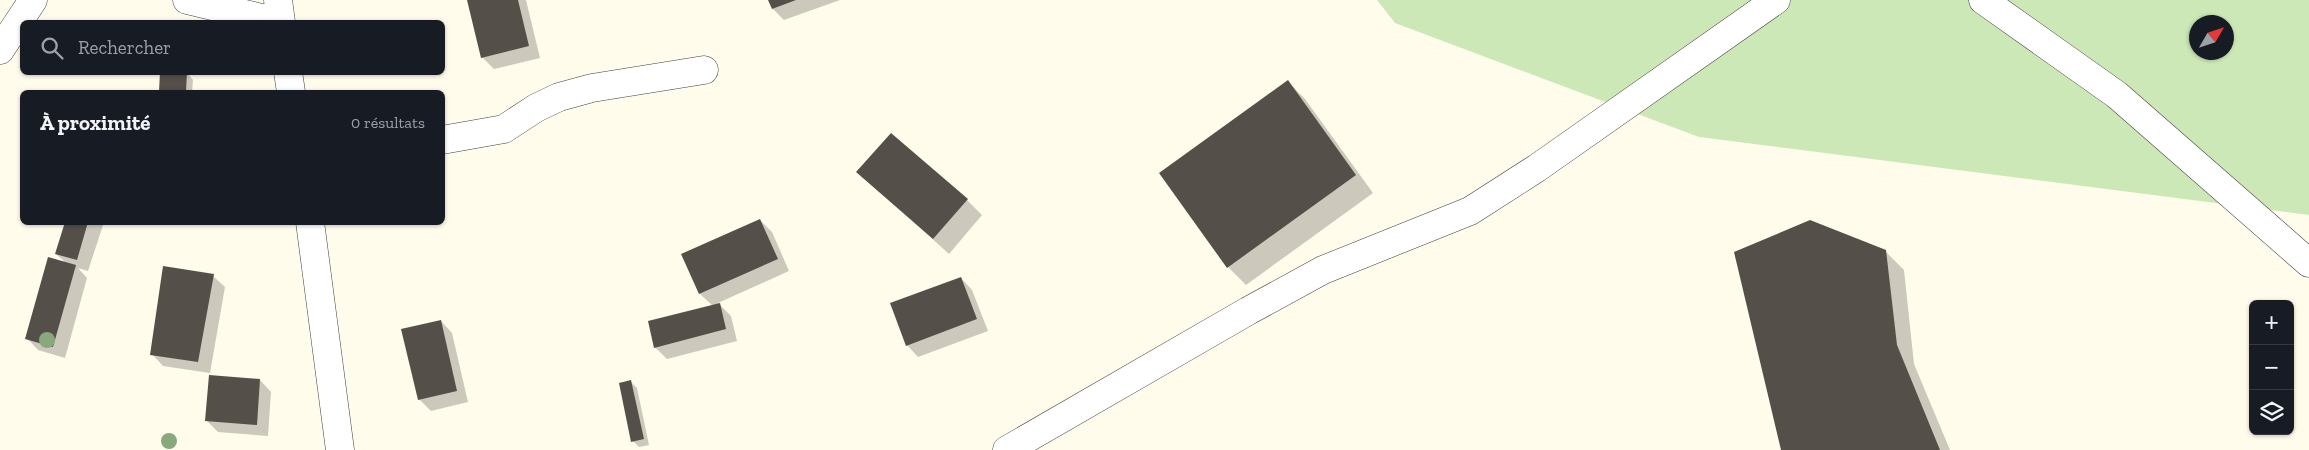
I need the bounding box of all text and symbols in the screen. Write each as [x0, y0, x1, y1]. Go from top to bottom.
north arrow [2189, 15, 2234, 60]
search box [20, 20, 445, 75]
icon: search [38, 34, 66, 62]
text: Rechercher [78, 36, 171, 59]
text: À proximité [40, 110, 150, 135]
text: 0 résultats [351, 113, 425, 132]
map controls [2249, 300, 2294, 435]
button: + [2249, 300, 2294, 345]
button: − [2249, 345, 2294, 390]
button: layers [2249, 390, 2294, 435]

